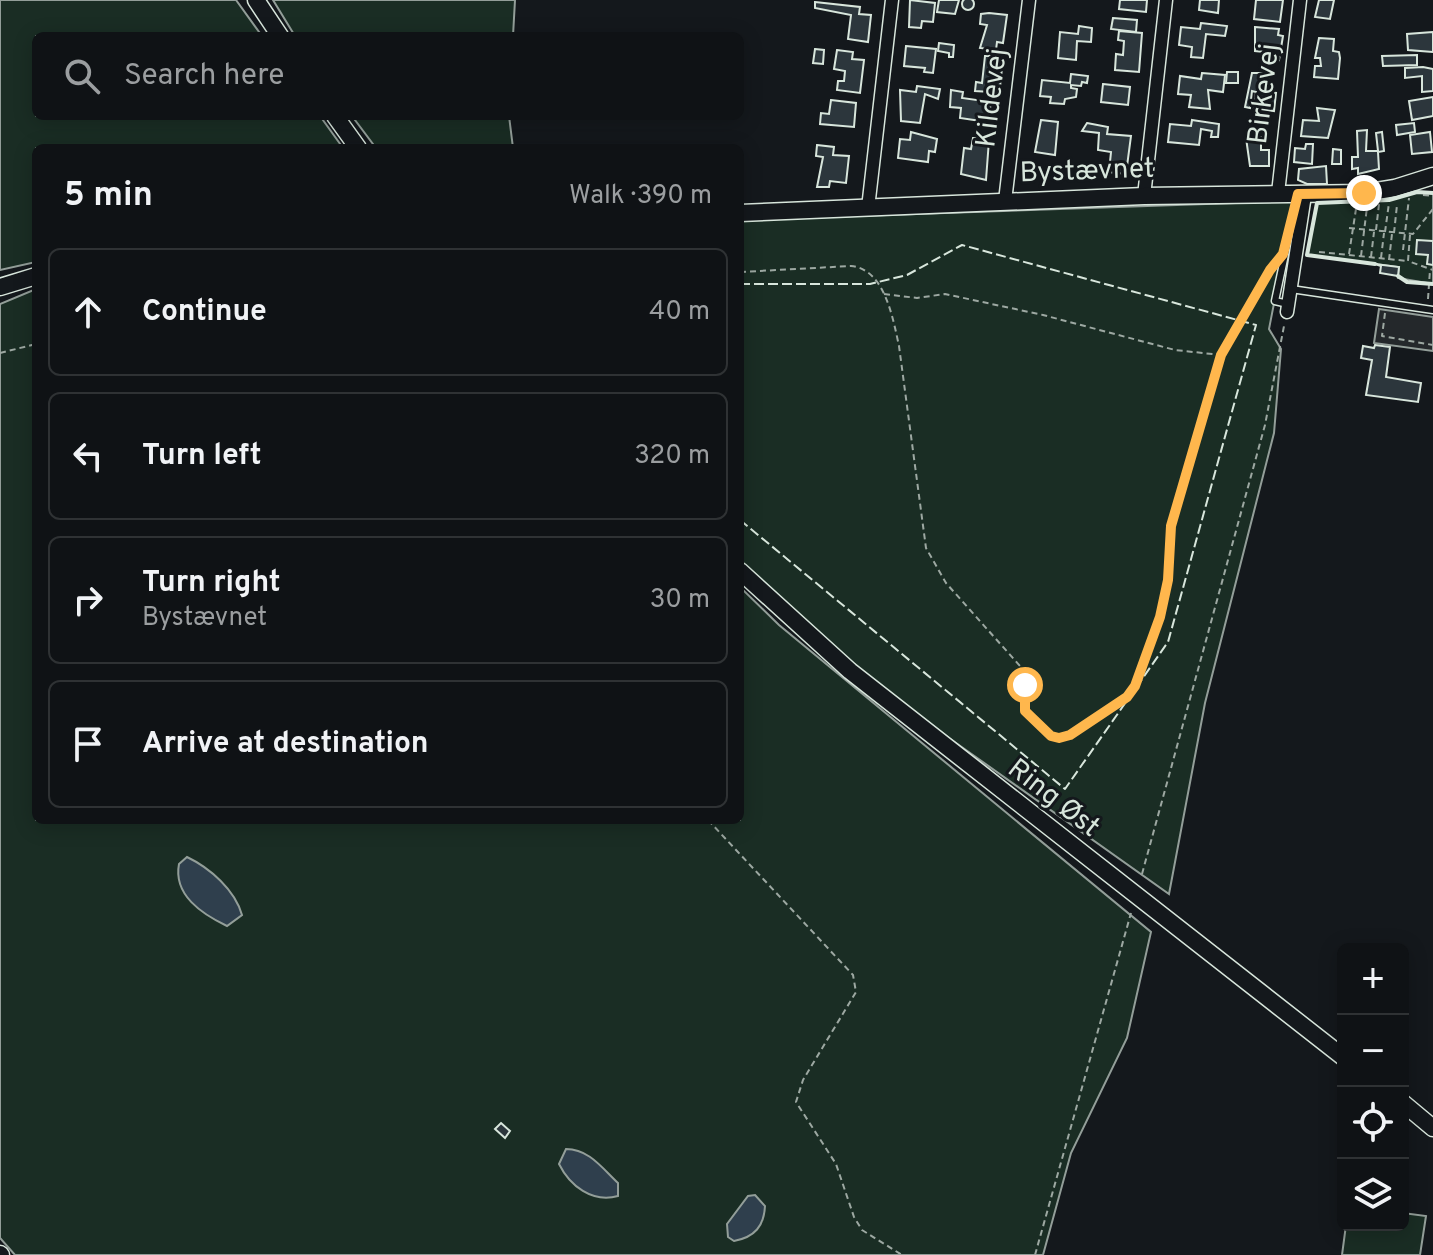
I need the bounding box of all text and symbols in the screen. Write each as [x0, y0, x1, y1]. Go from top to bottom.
search box [32, 32, 744, 120]
street label: Birkevej [1241, 42, 1289, 146]
street label: Kildevej [969, 46, 1017, 150]
icon: search [60, 54, 104, 98]
text: Search here [124, 58, 284, 95]
street label: Bystævnet [1019, 152, 1155, 192]
text: 5 min [64, 175, 153, 218]
route end [1346, 175, 1382, 211]
text: Walk · 390 m [569, 180, 712, 213]
icon: ahead [66, 290, 110, 334]
text: Continue [142, 294, 267, 331]
text: 40 m [649, 296, 710, 329]
icon: left [66, 434, 110, 478]
text: Turn left [142, 438, 262, 475]
text: 320 m [634, 440, 710, 473]
text: Turn right [142, 565, 280, 602]
icon: right [66, 578, 110, 622]
text: 30 m [650, 584, 710, 617]
text: Bystævnet [142, 602, 267, 635]
route start [1007, 667, 1043, 703]
icon: arrive [66, 722, 110, 766]
text: Arrive at destination [142, 726, 428, 763]
street label: Ring Øst [1000, 752, 1106, 846]
map controls [1337, 943, 1409, 1231]
button: + [1337, 943, 1409, 1015]
button: − [1337, 1015, 1409, 1087]
button: locate [1337, 1087, 1409, 1159]
button: layers [1337, 1159, 1409, 1231]

